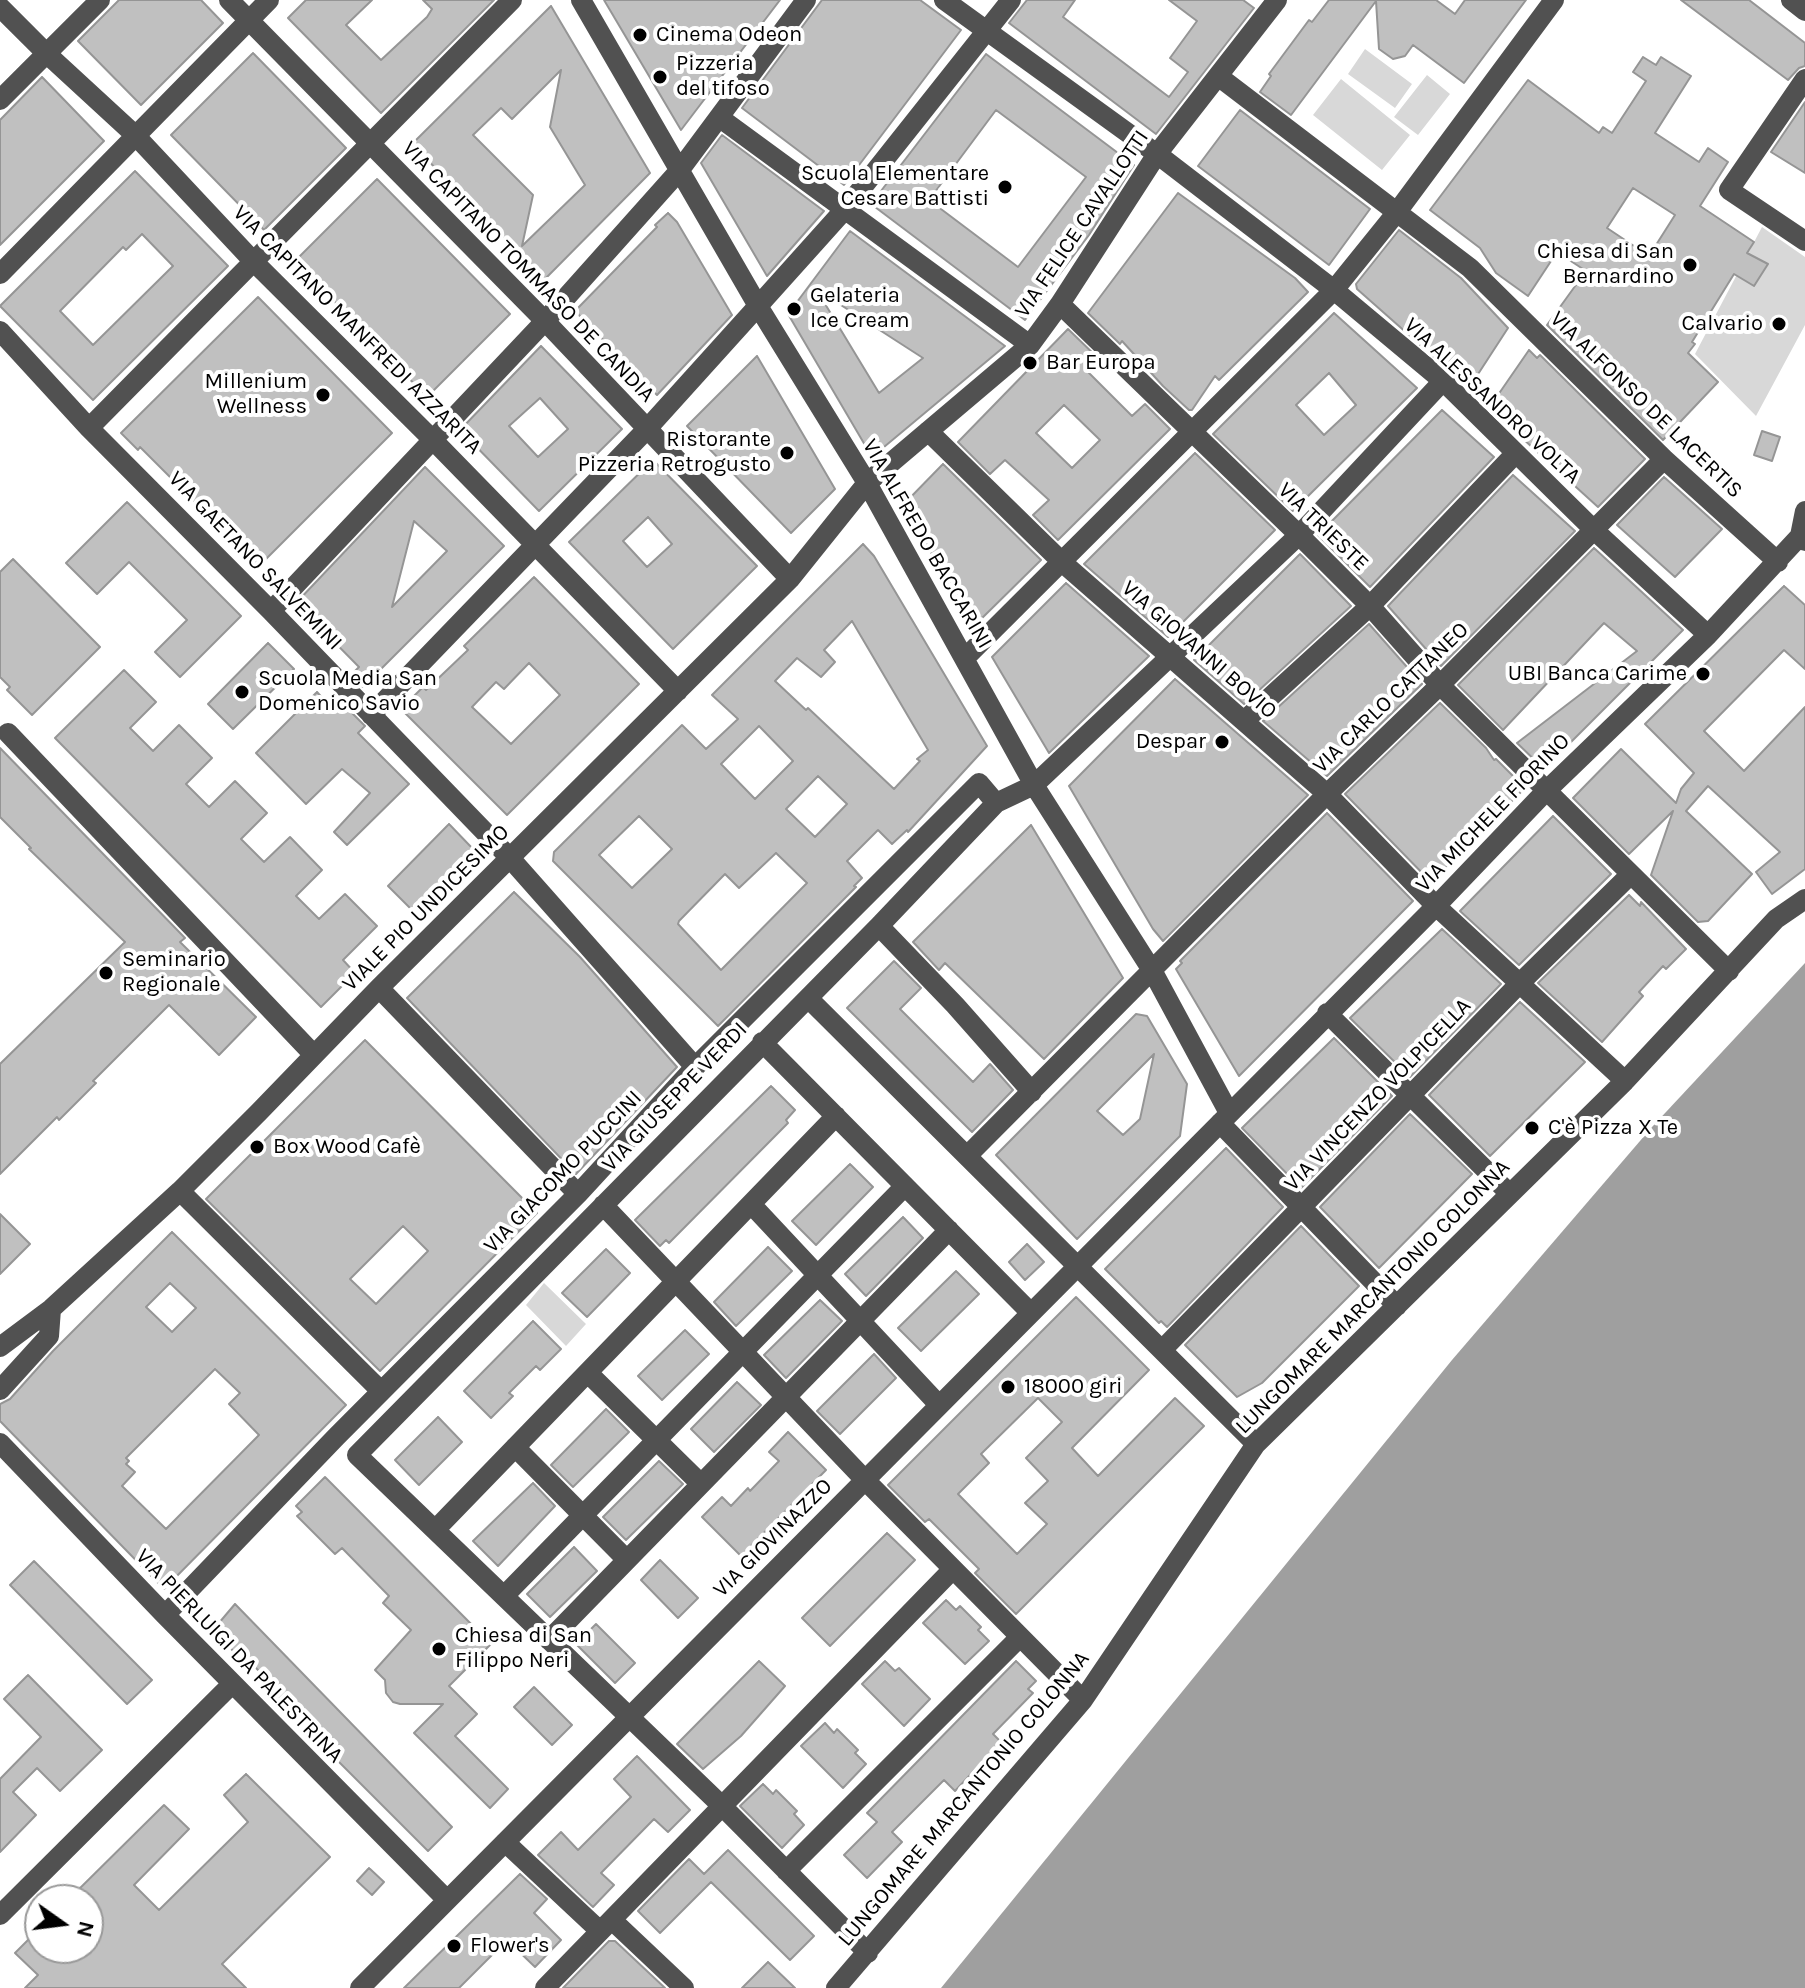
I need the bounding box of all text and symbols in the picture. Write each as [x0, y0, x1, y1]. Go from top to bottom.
place label: Cinema Odeon [656, 22, 802, 48]
marker: Cinema Odeon [631, 26, 649, 44]
place label: Pizzeria del tifoso [676, 51, 770, 102]
marker: Pizzeria del tifoso [651, 68, 669, 86]
street label: VIA FELICE CAVALLOTTI [1009, 125, 1155, 323]
street label: VIA CAPITANO TOMMASO DE CANDIA [396, 136, 660, 408]
place label: Scuola Elementare Cesare Battisti [801, 161, 989, 212]
marker: Scuola Elementare Cesare Battisti [996, 178, 1014, 196]
street label: VIA CAPITANO MANFREDI AZZARITA [227, 200, 487, 460]
place label: Chiesa di San Bernardino [1537, 239, 1674, 290]
marker: Chiesa di San Bernardino [1681, 256, 1699, 274]
place label: Gelateria Ice Cream [810, 283, 909, 334]
marker: Gelateria Ice Cream [785, 300, 803, 318]
street label: VIA ALFONSO DE LACERTIS [1544, 306, 1748, 504]
place label: Calvario [1682, 311, 1763, 337]
street label: VIA ALESSANDRO VOLTA [1398, 312, 1586, 490]
marker: Calvario [1770, 315, 1788, 333]
place label: Bar Europa [1046, 350, 1156, 376]
marker: Bar Europa [1021, 354, 1039, 372]
place label: Millenium Wellness [204, 369, 307, 420]
marker: Millenium Wellness [314, 386, 332, 404]
place label: Ristorante Pizzeria Retrogusto [578, 427, 771, 478]
street label: VIA ALFREDO BACCARINI [856, 435, 998, 653]
marker: Ristorante Pizzeria Retrogusto [778, 444, 796, 462]
street label: VIA GAETANO SALVEMINI [163, 466, 347, 656]
street label: VIA TRIESTE [1272, 477, 1374, 577]
street label: VIA GIOVANNI BOVIO [1116, 575, 1282, 725]
street label: VIA CARLO CATTANEO [1308, 617, 1474, 779]
place label: UBI Banca Carime [1508, 661, 1687, 687]
marker: UBI Banca Carime [1694, 665, 1712, 683]
place label: Scuola Media San Domenico Savio [258, 666, 437, 718]
marker: Scuola Media San Domenico Savio [233, 683, 251, 701]
street label: VIA MICHELE FIORINO [1410, 728, 1576, 898]
place label: Despar [1136, 729, 1206, 755]
marker: Despar [1213, 733, 1231, 751]
street label: VIALE PIO UNDICESIMO [337, 819, 515, 997]
place label: Seminario Regionale [122, 947, 226, 998]
marker: Seminario Regionale [97, 964, 115, 982]
street label: VIA VINCENZO VOLPICELLA [1279, 993, 1477, 1197]
street label: VIA GIUSEPPE VERDI [597, 1017, 753, 1177]
street label: VIA GIACOMO PUCCINI [478, 1085, 648, 1259]
place label: C'è Pizza X Te [1548, 1115, 1678, 1141]
marker: C'è Pizza X Te [1523, 1119, 1541, 1137]
place label: Box Wood Cafè [273, 1134, 421, 1160]
marker: Box Wood Cafè [248, 1138, 266, 1156]
street label: LUNGOMARE MARCANTONIO COLONNA [1230, 1154, 1516, 1440]
place label: 18000 giri [1024, 1374, 1123, 1400]
marker: 18000 giri [999, 1378, 1017, 1396]
street label: VIA GIOVINAZZO [708, 1473, 838, 1603]
street label: VIA PIERLUIGI DA PALESTRINA [130, 1543, 348, 1769]
place label: Chiesa di San Filippo Neri [455, 1623, 592, 1674]
marker: Chiesa di San Filippo Neri [430, 1640, 448, 1658]
street label: LUNGOMARE MARCANTONIO COLONNA [833, 1646, 1095, 1952]
north arrow [24, 1884, 104, 1964]
text: N [71, 1919, 100, 1940]
place label: Flower's [470, 1933, 549, 1959]
marker: Flower's [445, 1937, 463, 1955]

